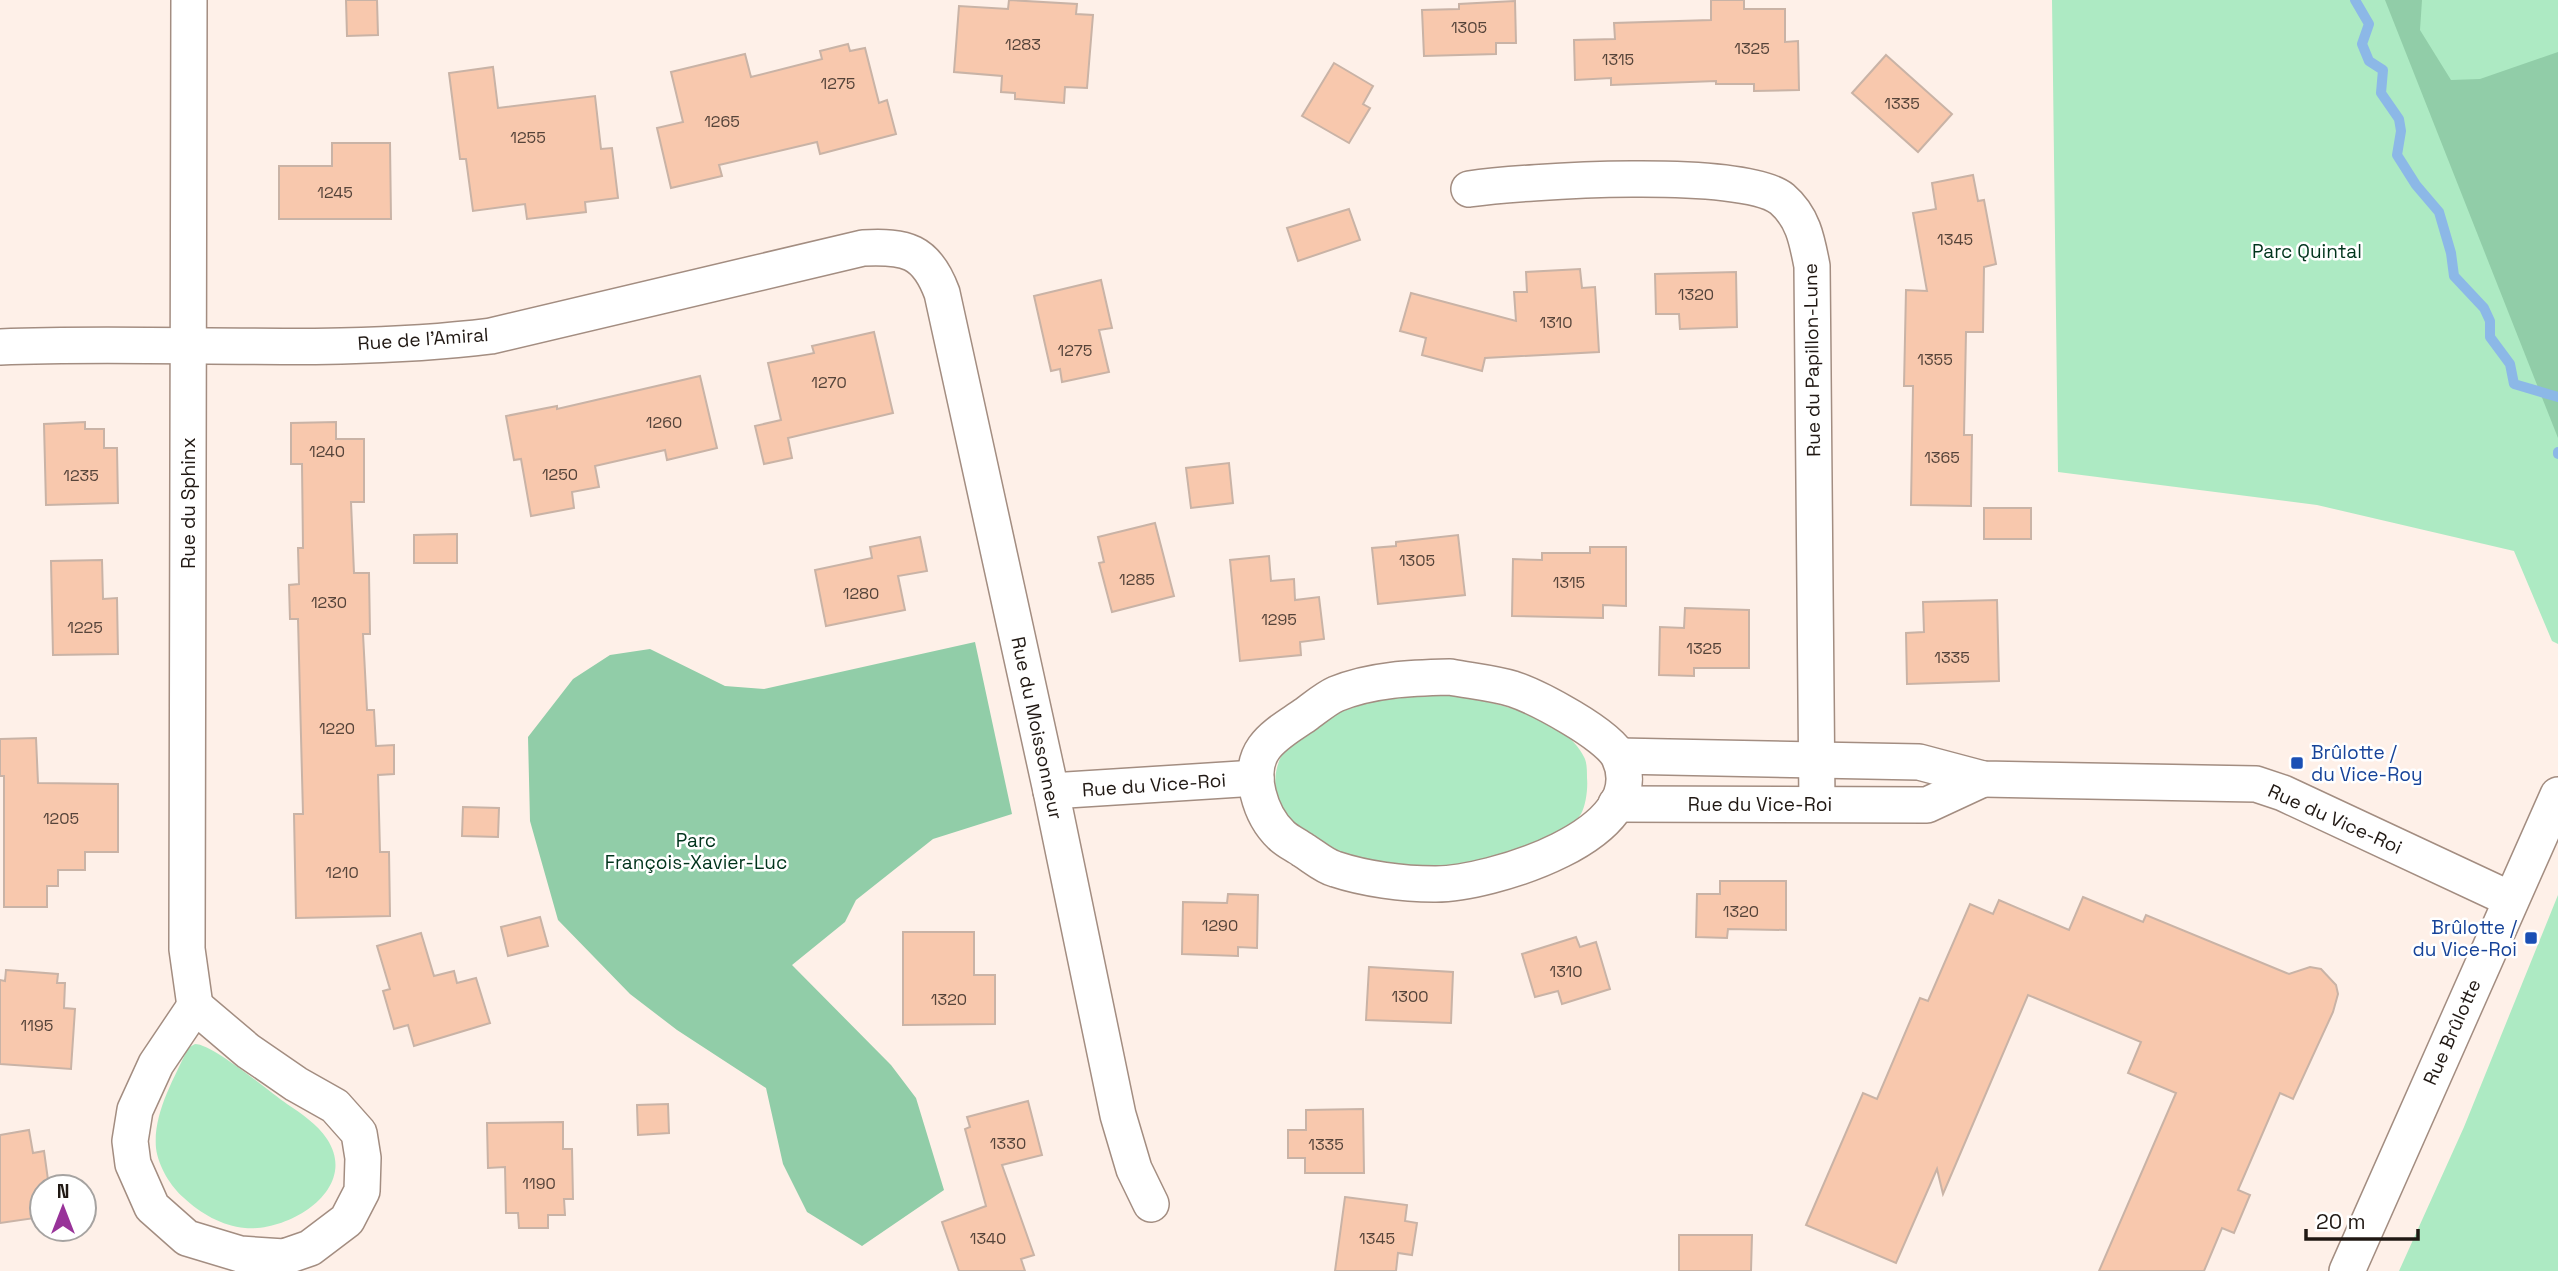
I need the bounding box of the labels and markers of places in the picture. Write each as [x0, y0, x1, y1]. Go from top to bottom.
place label: Brûlotte / du Vice-Roy [2311, 740, 2423, 787]
marker: Brûlotte / du Vice-Roy [2289, 755, 2305, 771]
place label: Brûlotte / du Vice-Roi [2412, 915, 2518, 962]
marker: Brûlotte / du Vice-Roi [2523, 930, 2539, 946]

